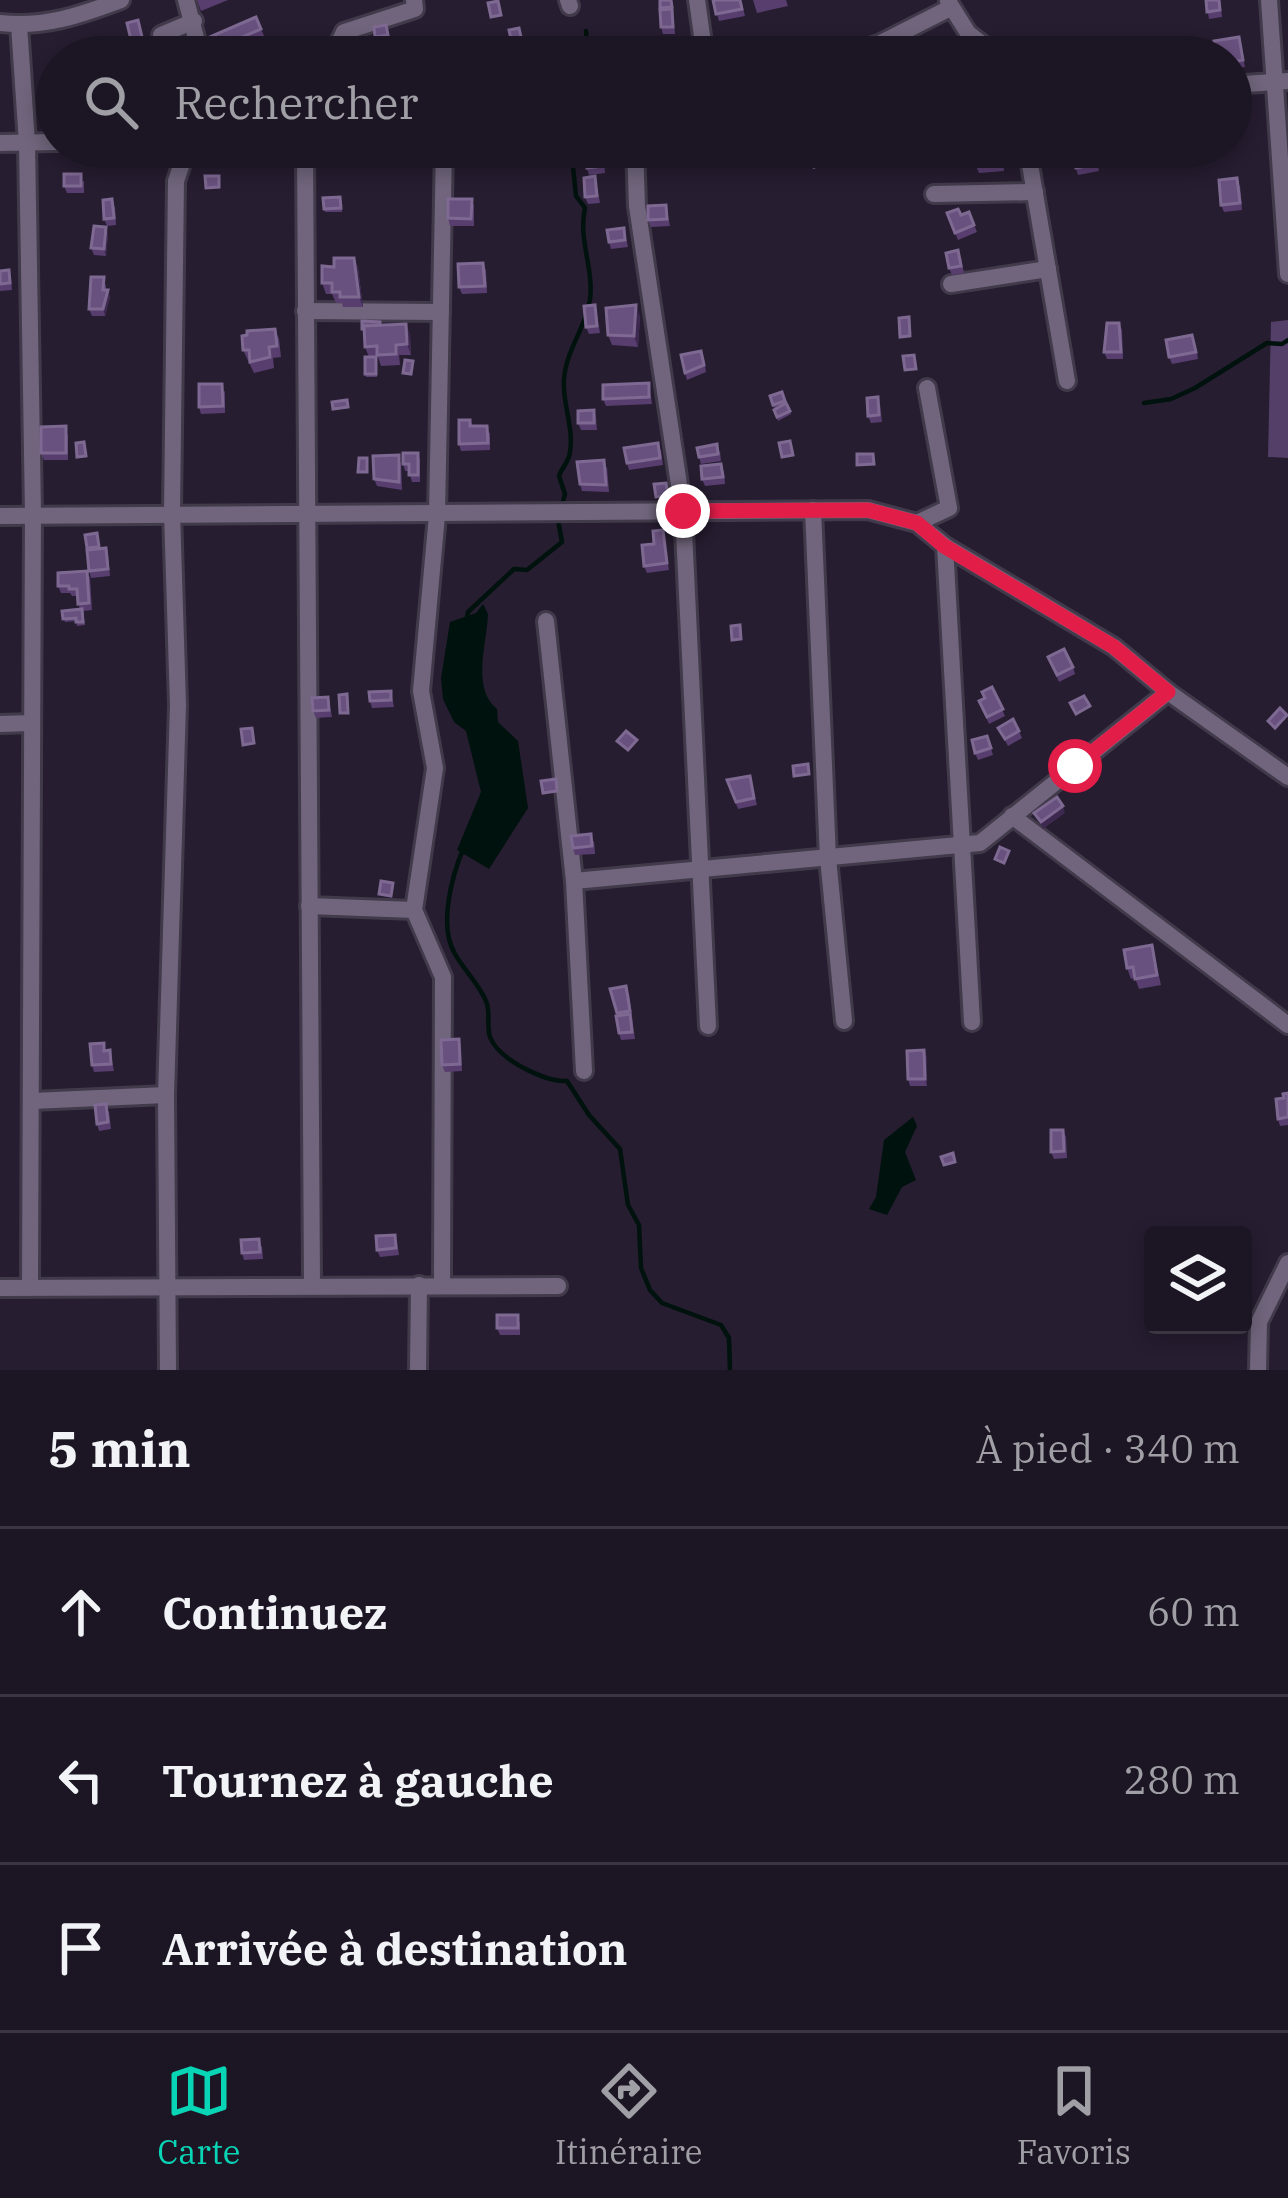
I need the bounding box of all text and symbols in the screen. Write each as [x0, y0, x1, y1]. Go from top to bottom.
search box [36, 36, 1252, 168]
icon: search [78, 69, 144, 135]
text: Rechercher [174, 73, 418, 131]
route end [656, 484, 710, 538]
route start [1048, 739, 1102, 793]
map controls [1144, 1226, 1252, 1334]
button: layers [1144, 1226, 1252, 1334]
text: 5 min [48, 1415, 191, 1481]
text: À pied · 340 m [976, 1423, 1240, 1474]
icon: ahead [48, 1579, 114, 1645]
text: Continuez [162, 1583, 387, 1641]
text: 60 m [1147, 1586, 1240, 1637]
icon: left [48, 1747, 114, 1813]
text: Tournez à gauche [162, 1751, 554, 1809]
text: 280 m [1124, 1754, 1240, 1805]
icon: arrive [48, 1915, 114, 1981]
text: Arrivée à destination [162, 1919, 628, 1977]
tab: Carte [157, 2058, 241, 2173]
tab: Itinéraire [555, 2058, 703, 2173]
tab: Favoris [1017, 2058, 1131, 2173]

